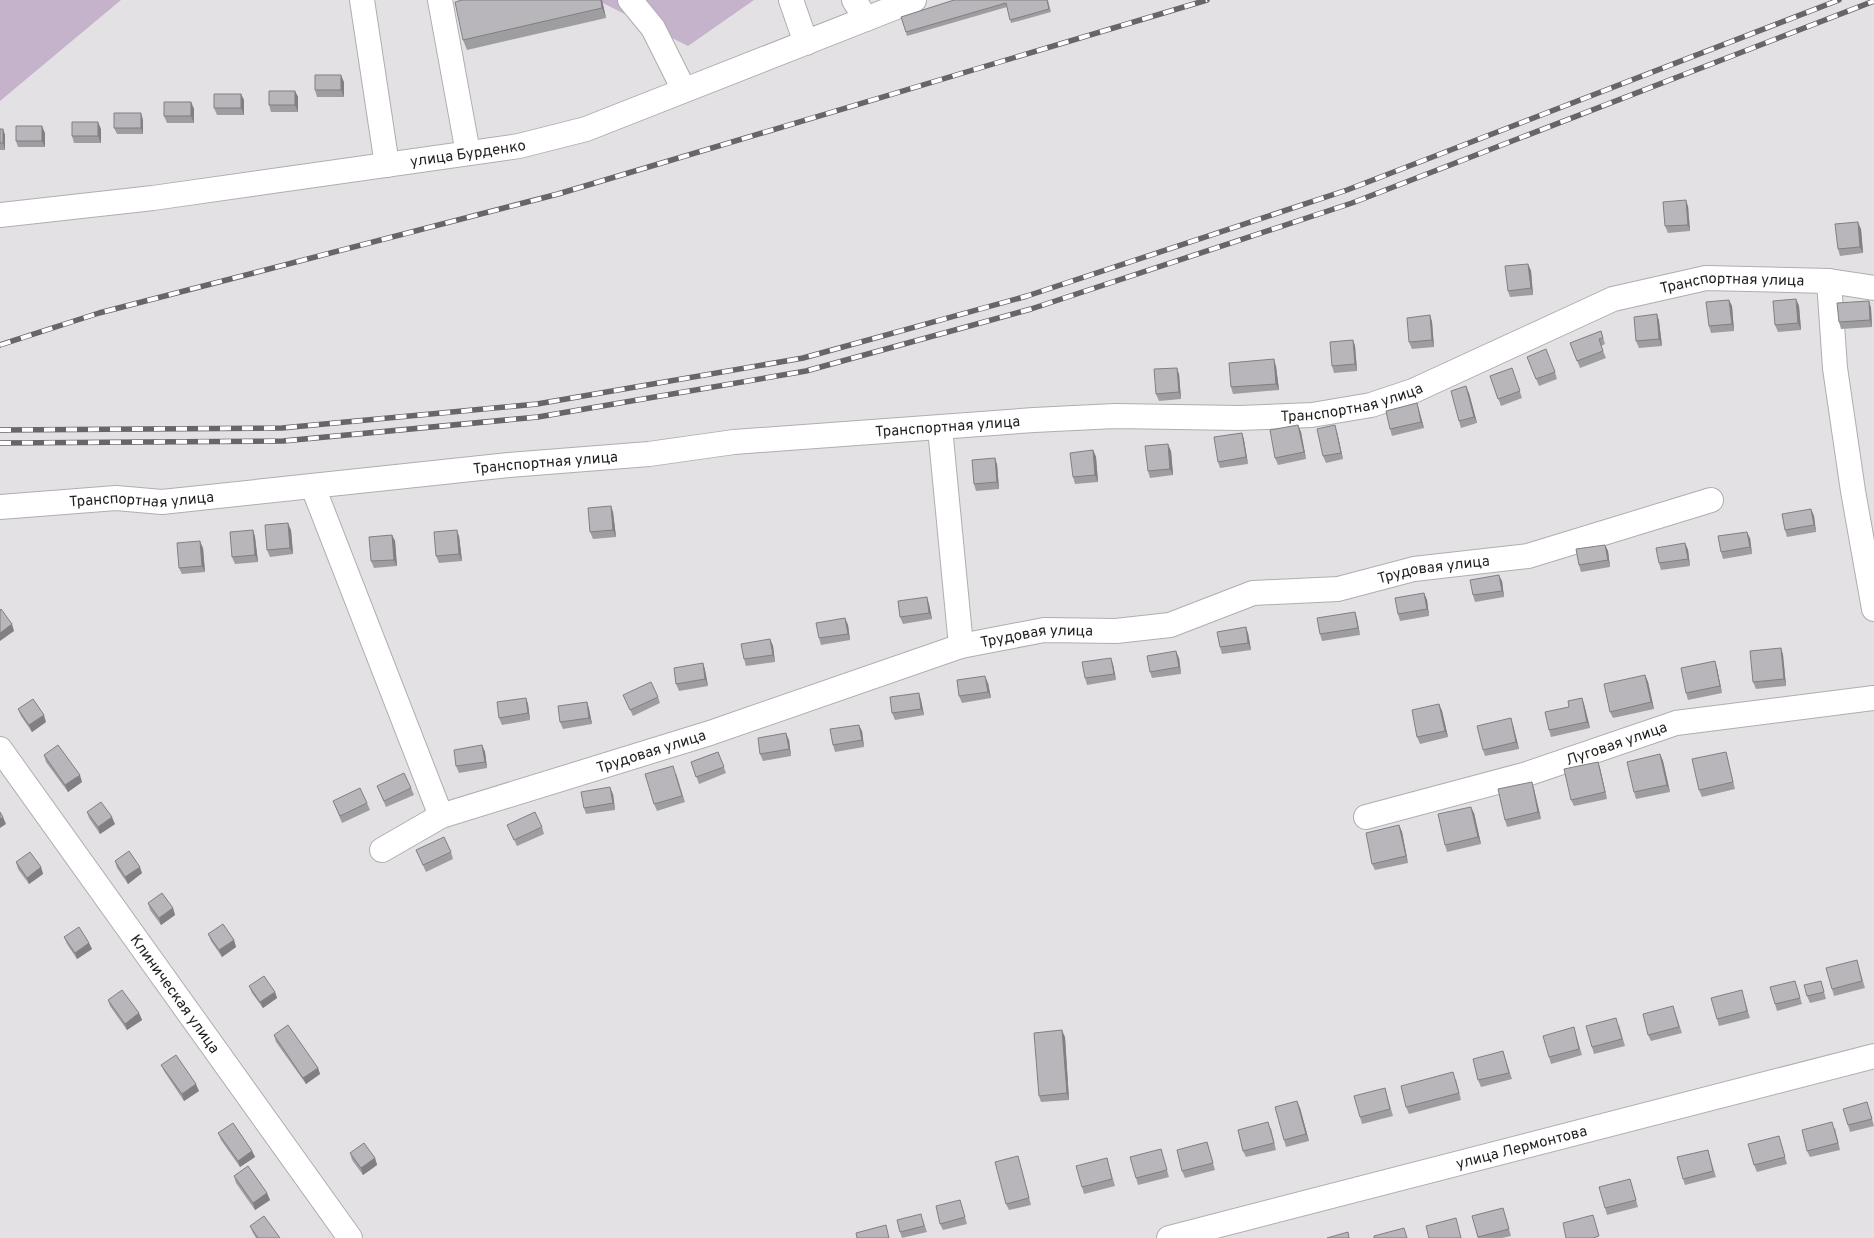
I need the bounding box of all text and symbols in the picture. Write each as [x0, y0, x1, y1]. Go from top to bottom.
street label: улица Бурденко [409, 137, 528, 172]
street label: Транспортная улица [1658, 270, 1804, 299]
street label: Транспортная улица [1280, 380, 1427, 427]
street label: Транспортная улица [875, 413, 1021, 443]
street label: Транспортная улица [472, 448, 619, 480]
street label: Транспортная улица [69, 489, 215, 513]
street label: Трудовая улица [1376, 552, 1491, 589]
street label: Трудовая улица [979, 622, 1093, 653]
street label: Луговая улица [1564, 719, 1670, 771]
street label: Трудовая улица [595, 727, 709, 778]
street label: Клиническая улица [125, 931, 223, 1058]
street label: улица Лермонтова [1454, 1122, 1589, 1174]

